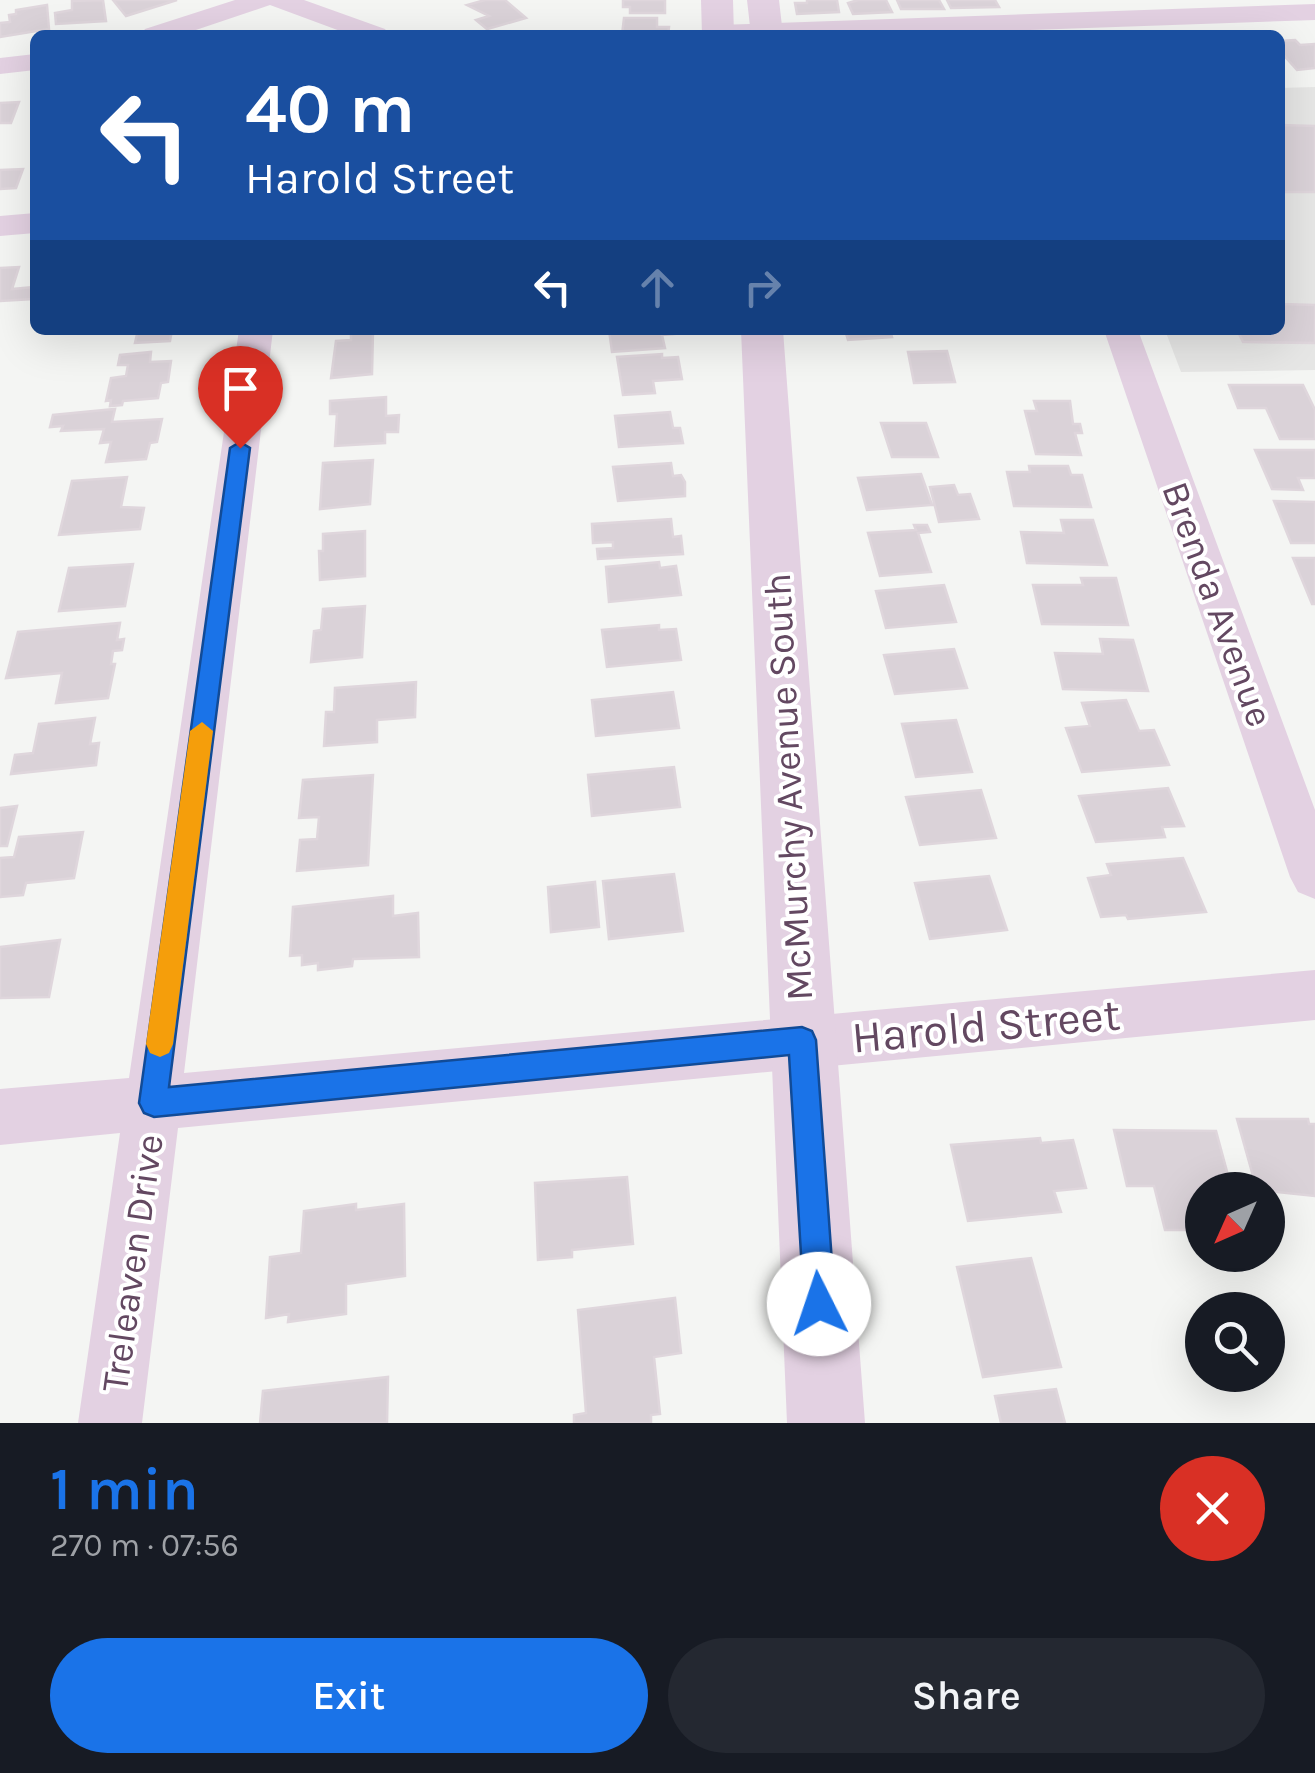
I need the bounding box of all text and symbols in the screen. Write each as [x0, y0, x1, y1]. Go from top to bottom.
text: 40 m [245, 68, 415, 150]
icon: left [80, 70, 210, 200]
text: Harold Street [245, 152, 514, 204]
icon: left [525, 260, 580, 315]
icon: ahead [630, 260, 685, 315]
icon: right [735, 260, 790, 315]
pin [198, 346, 283, 449]
icon: arrive [213, 361, 268, 416]
street label: Brenda Avenue [1152, 476, 1283, 733]
street label: McMurchy Avenue South [755, 572, 822, 1002]
street label: Harold Street [850, 988, 1122, 1064]
street label: Treleaven Drive [92, 1131, 173, 1395]
north arrow [1185, 1172, 1285, 1272]
map controls [1185, 1172, 1285, 1392]
position arrow [767, 1252, 871, 1356]
button: search [1185, 1292, 1285, 1392]
text: 1 min [50, 1454, 199, 1524]
button: close [1160, 1456, 1265, 1561]
text: 270 m · 07:56 [50, 1527, 239, 1564]
button: Exit [50, 1638, 648, 1753]
button: Share [668, 1638, 1265, 1753]

